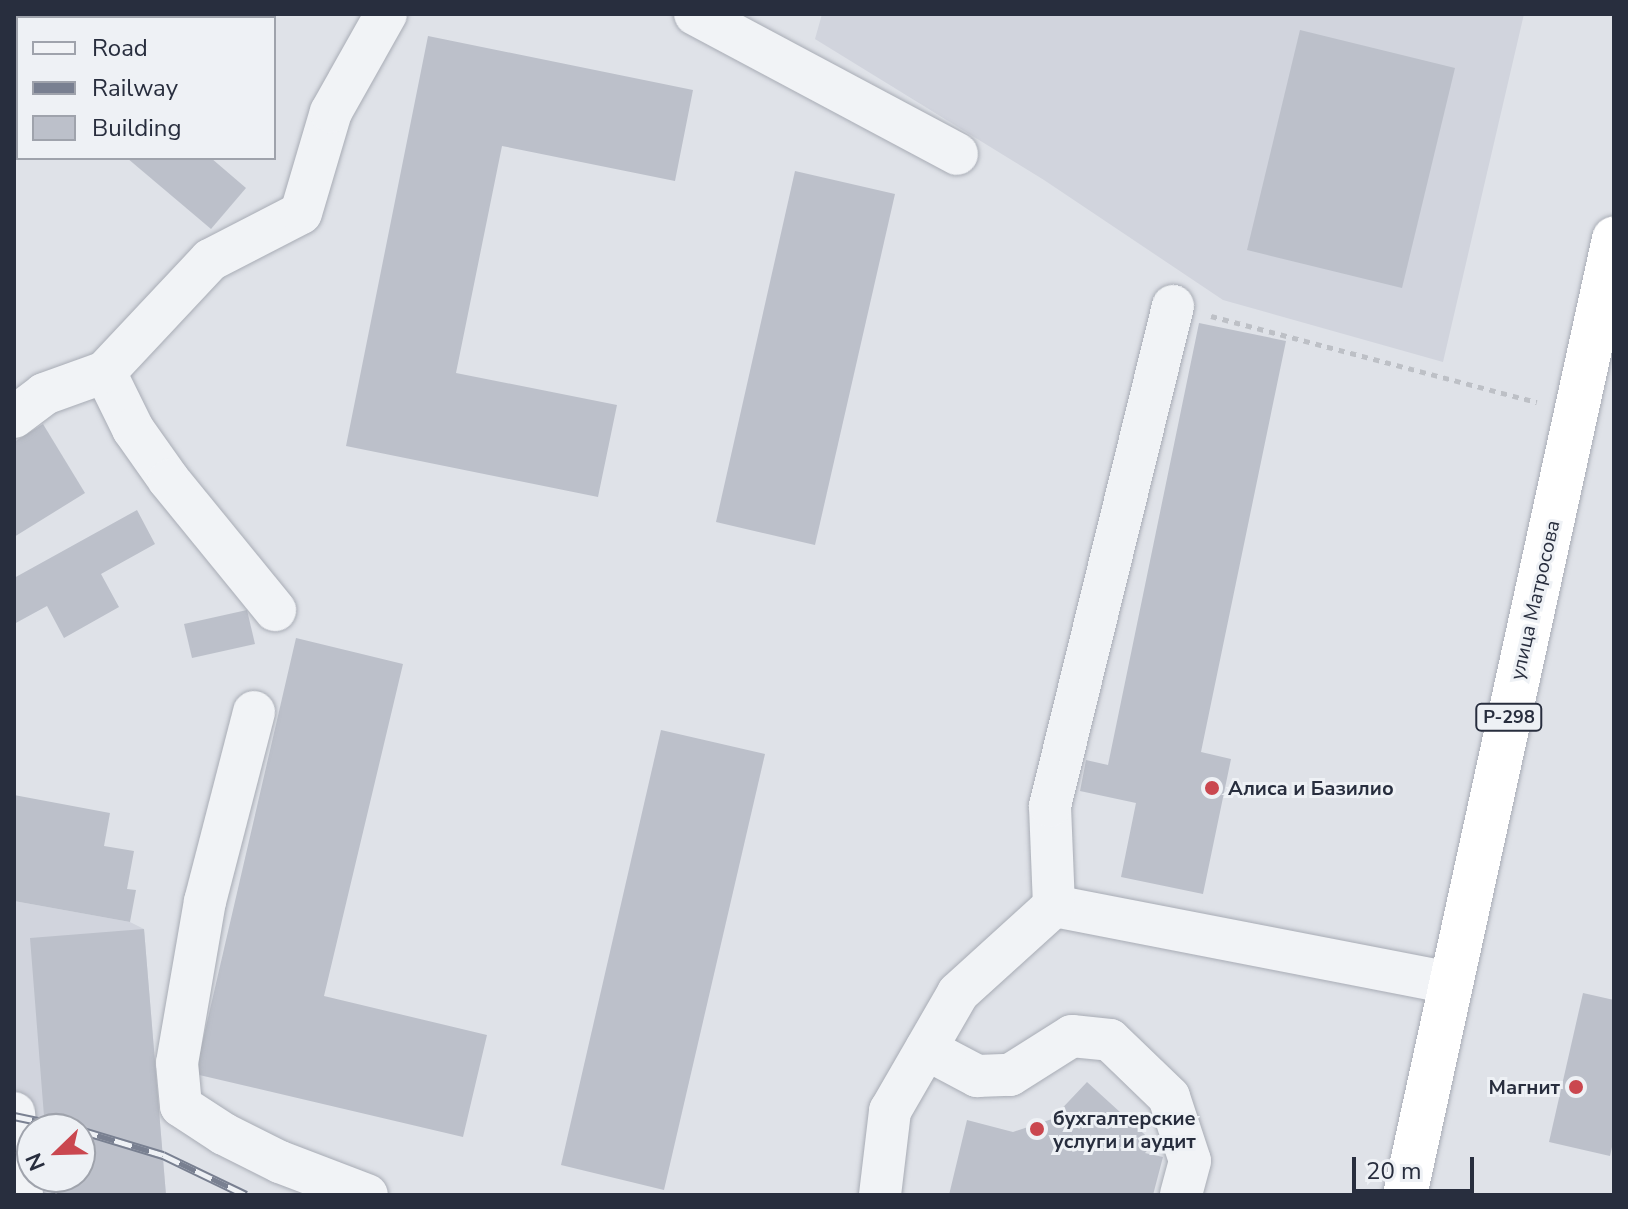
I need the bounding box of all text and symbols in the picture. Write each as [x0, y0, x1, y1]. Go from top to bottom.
legend [16, 16, 276, 160]
text: Road [92, 32, 148, 64]
text: Railway [92, 72, 178, 104]
text: Building [92, 112, 182, 144]
street label: улица Матросова [1505, 518, 1565, 682]
road number: Р-298 [1475, 703, 1543, 731]
place label: Алиса и Базилио [1228, 776, 1394, 800]
marker: Алиса и Базилио [1203, 779, 1221, 797]
place label: Магнит [1489, 1075, 1560, 1099]
marker: Магнит [1567, 1078, 1585, 1096]
place label: бухгалтерские услуги и аудит [1053, 1106, 1196, 1153]
north arrow [16, 1113, 96, 1193]
marker: бухгалтерские услуги и аудит [1028, 1120, 1046, 1138]
scale bar [1356, 1141, 1478, 1191]
text: N [19, 1148, 53, 1175]
text: 20 m [1366, 1155, 1422, 1187]

